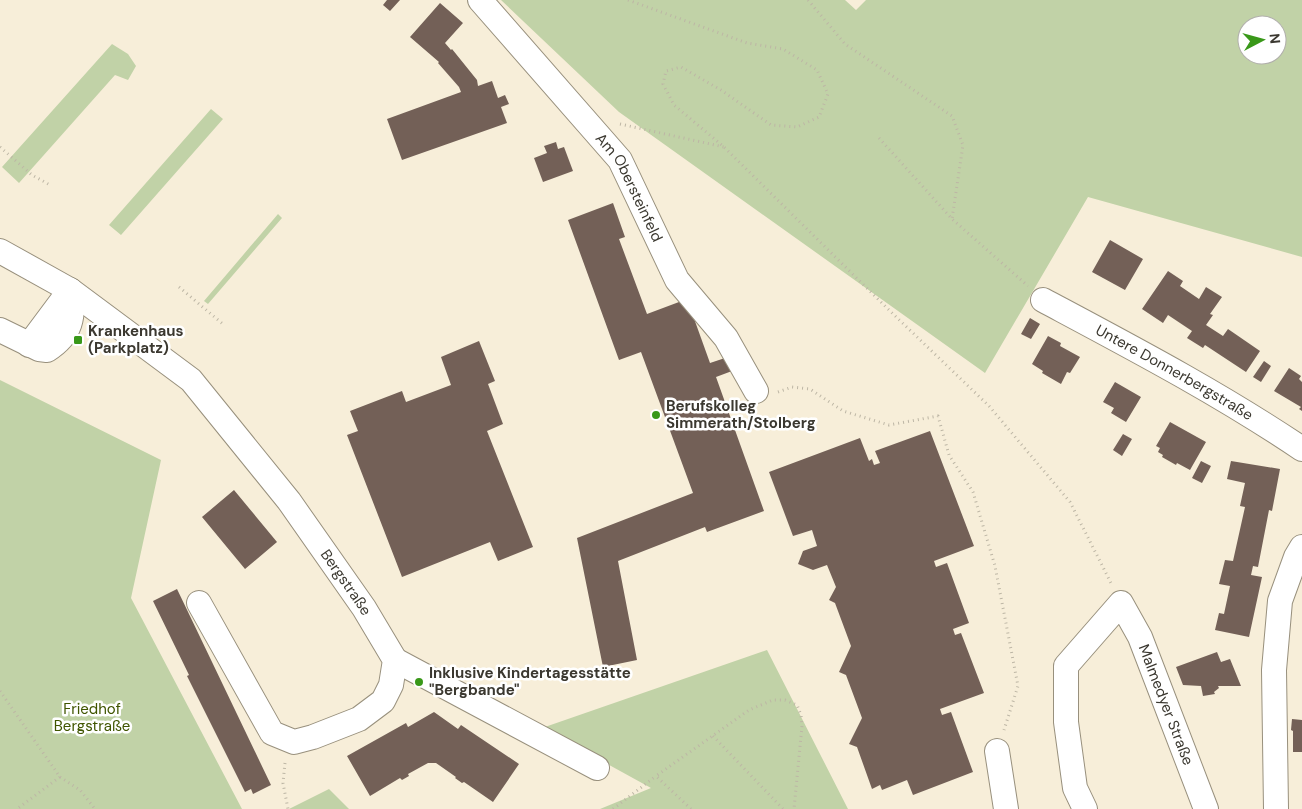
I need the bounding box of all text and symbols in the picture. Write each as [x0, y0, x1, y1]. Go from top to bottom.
north arrow [1237, 15, 1287, 65]
text: N [1265, 33, 1284, 45]
street label: Am Obersteinfeld [591, 129, 667, 245]
street label: Untere Donnerbergstraße [1092, 320, 1257, 425]
place label: Krankenhaus (Parkplatz) [88, 321, 184, 358]
marker: Krankenhaus (Parkplatz) [72, 334, 84, 346]
place label: Berufskolleg Simmerath/Stolberg [666, 396, 816, 433]
marker: Berufskolleg Simmerath/Stolberg [650, 409, 662, 421]
street label: Bergstraße [316, 545, 376, 619]
street label: Malmedyer Straße [1134, 642, 1198, 768]
place label: Inklusive Kindertagesstätte "Bergbande" [429, 663, 631, 700]
marker: Inklusive Kindertagesstätte "Bergbande" [413, 676, 425, 688]
park label: Friedhof Bergstraße [54, 699, 130, 736]

